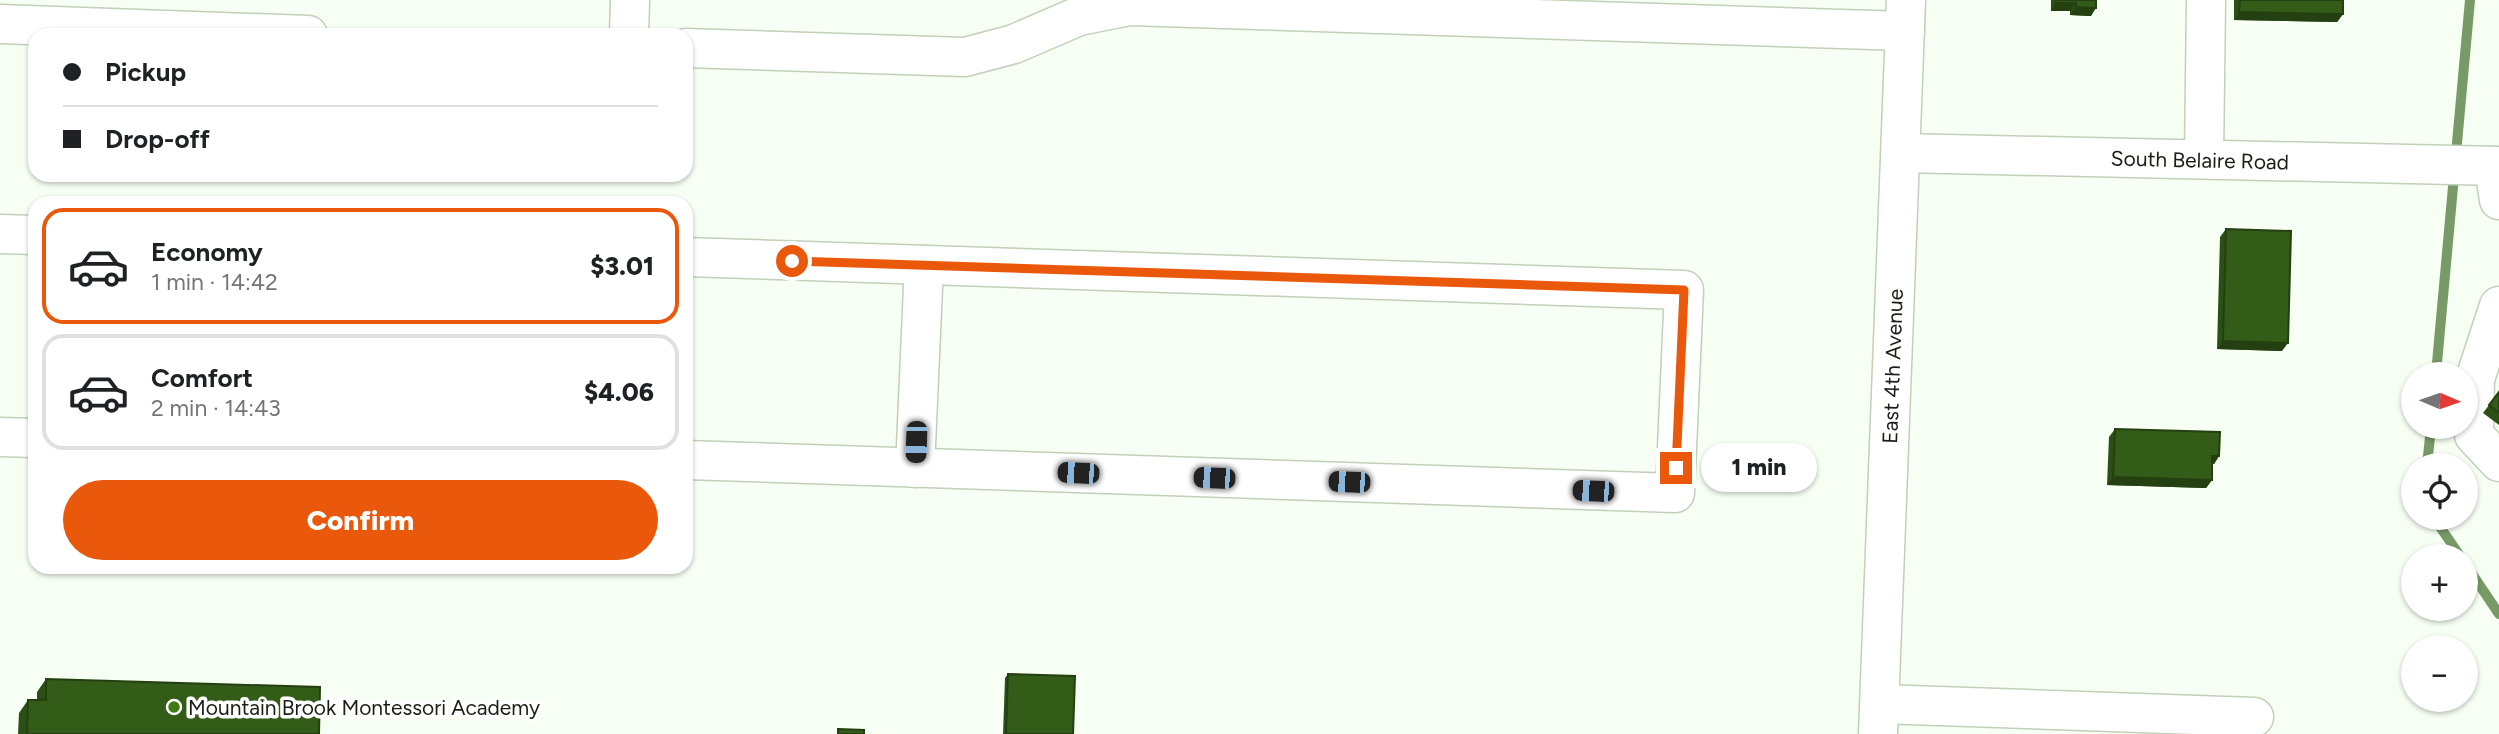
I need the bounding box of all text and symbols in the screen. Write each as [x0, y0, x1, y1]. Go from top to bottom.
text: Pickup [105, 56, 186, 88]
text: Drop-off [105, 123, 210, 155]
street label: South Belaire Road [2111, 145, 2289, 174]
icon: car [67, 235, 130, 298]
text: Economy [151, 236, 263, 268]
route start [776, 245, 808, 277]
text: $3.01 [590, 250, 654, 282]
text: 1 min · 14:42 [151, 268, 278, 296]
street label: East 4th Avenue [1877, 288, 1907, 444]
icon: car [67, 361, 130, 424]
text: Comfort [151, 362, 253, 394]
north arrow [2401, 362, 2478, 439]
map controls [2401, 362, 2478, 712]
text: $4.06 [584, 376, 654, 408]
text: 2 min · 14:43 [151, 394, 281, 422]
car [905, 421, 928, 463]
callout: 1 min [1700, 444, 1816, 492]
route end [1660, 452, 1692, 484]
text: 1 min [1732, 453, 1786, 481]
button: locate [2401, 453, 2478, 530]
car [1057, 462, 1100, 484]
car [1193, 467, 1236, 489]
car [1328, 471, 1371, 493]
button: Confirm [63, 480, 658, 560]
car [1572, 480, 1615, 502]
button: + [2401, 544, 2478, 621]
button: − [2401, 635, 2478, 712]
place label: Mountain Brook Montessori Academy [188, 695, 540, 720]
marker: Mountain Brook Montessori Academy [166, 699, 182, 715]

